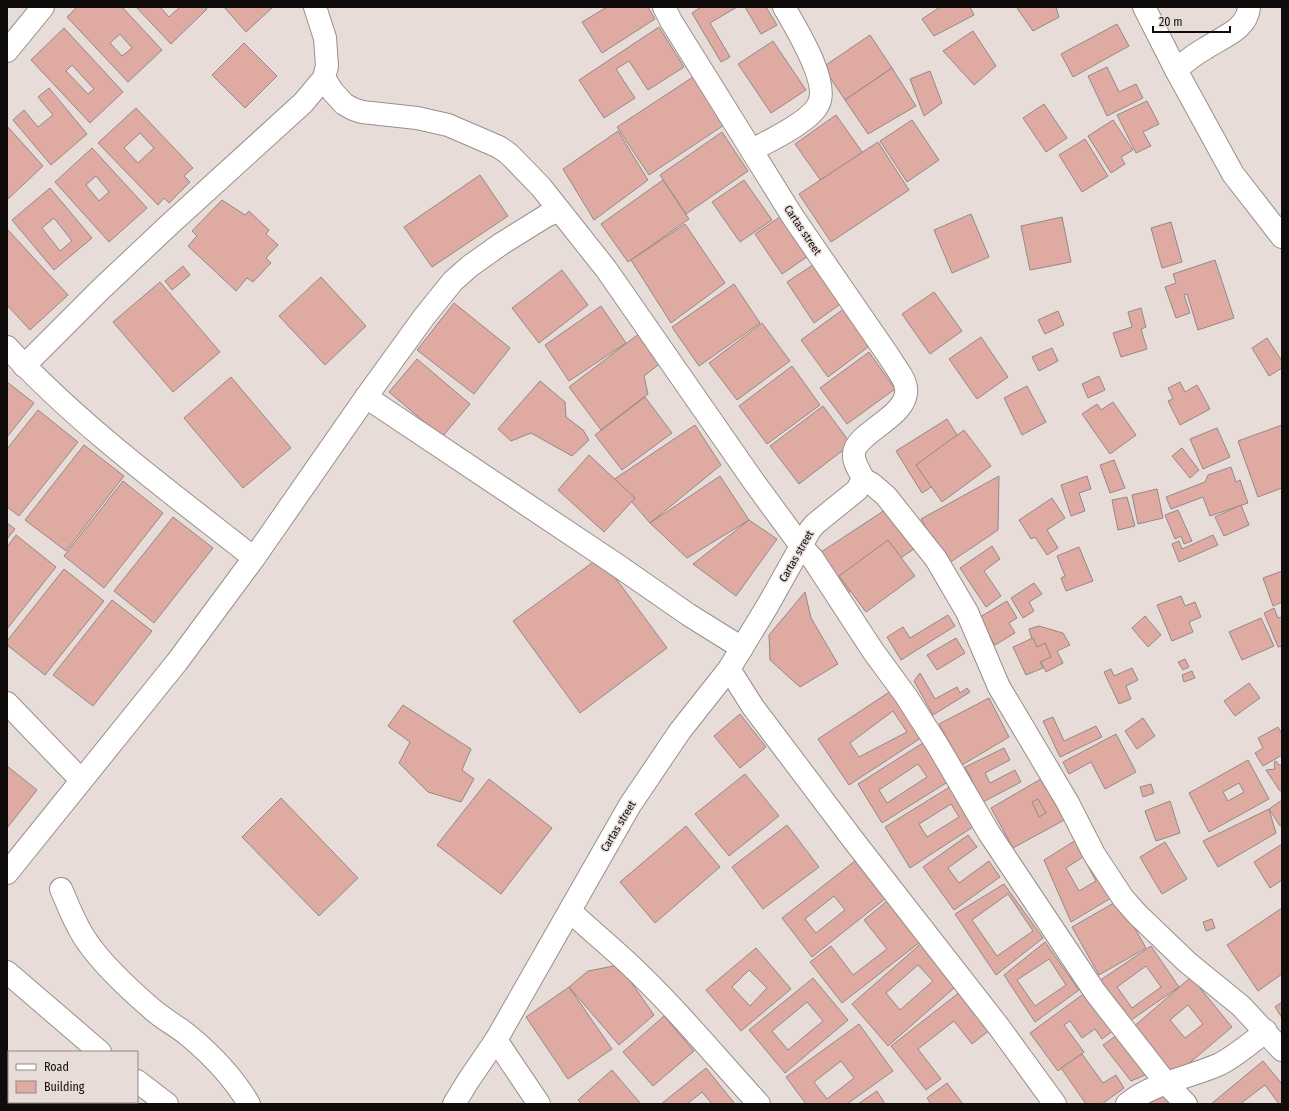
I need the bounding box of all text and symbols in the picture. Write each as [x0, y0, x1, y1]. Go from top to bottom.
scale bar [1153, 8, 1230, 34]
text: 20 m [1159, 15, 1183, 29]
street label: Cartas street [781, 203, 824, 258]
street label: Cartas street [777, 528, 817, 584]
street label: Cartas street [598, 798, 639, 854]
legend [8, 1051, 138, 1103]
text: Road [44, 1060, 69, 1074]
text: Building [44, 1080, 85, 1094]

